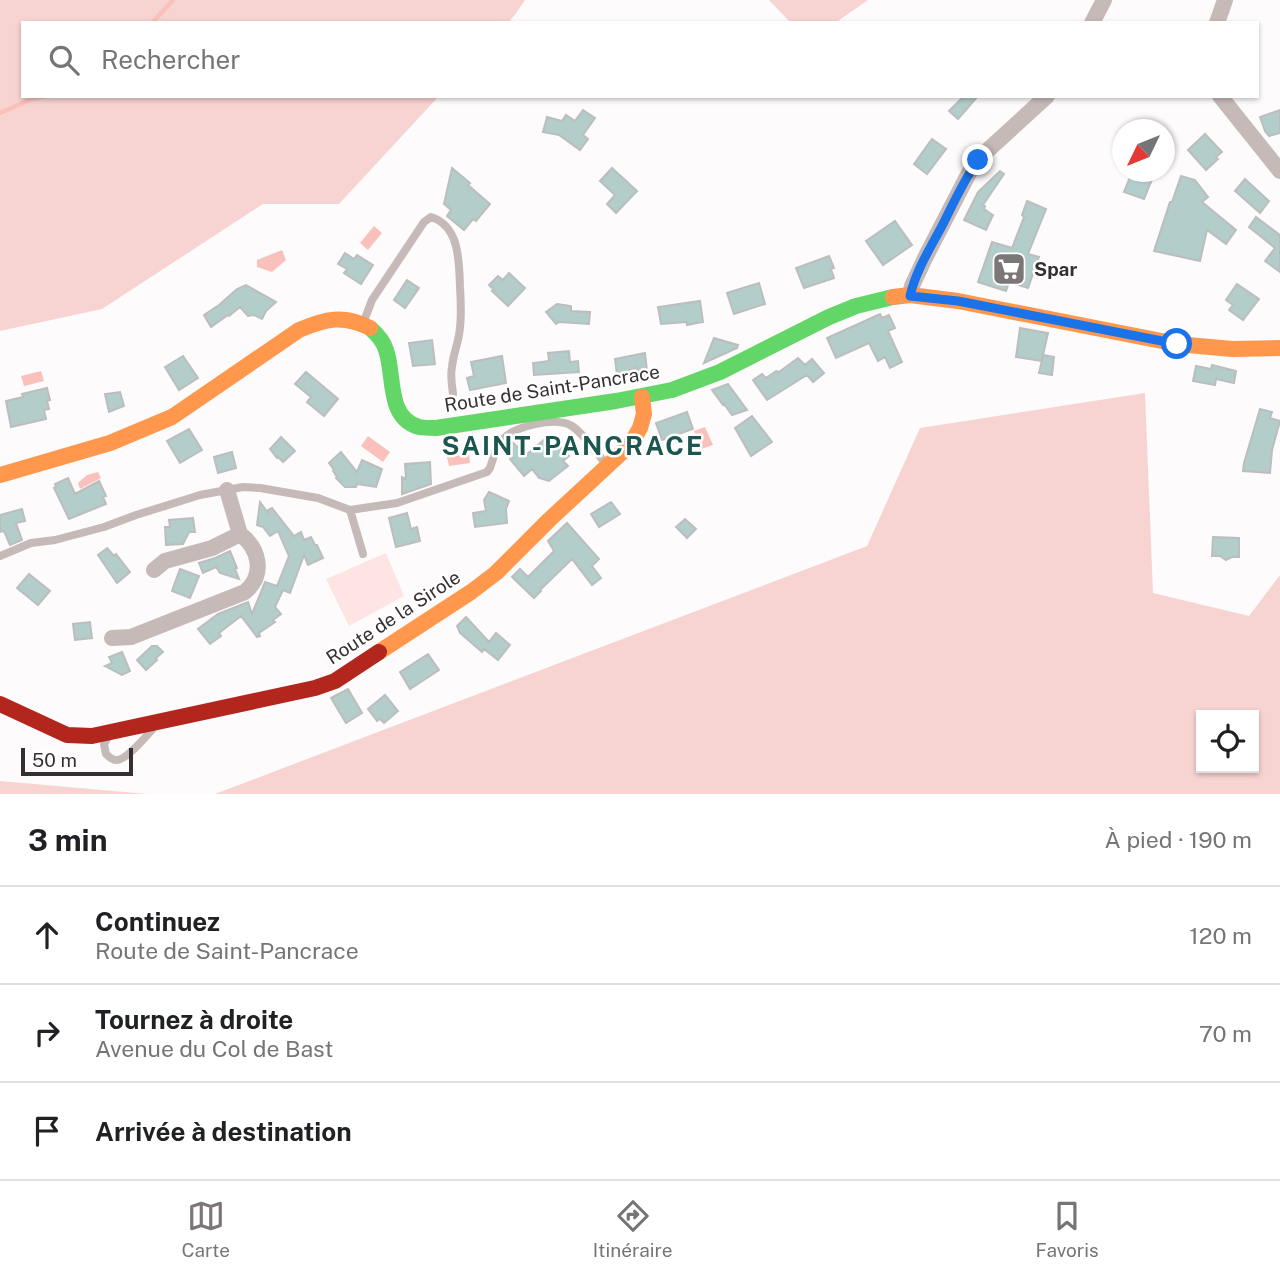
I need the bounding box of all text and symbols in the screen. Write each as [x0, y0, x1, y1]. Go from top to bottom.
search box [21, 21, 1259, 98]
icon: search [45, 41, 83, 79]
text: Rechercher [101, 44, 240, 75]
north arrow [1112, 119, 1175, 182]
route end [962, 144, 993, 175]
supermarket icon: Spar [990, 250, 1028, 288]
place label: Spar [1034, 258, 1077, 280]
route start [1161, 328, 1192, 359]
street label: Route de Saint-Pancrace [443, 360, 661, 416]
district label: SAINT-PANCRACE [442, 430, 704, 461]
street label: Route de la Sirole [322, 565, 464, 669]
map controls [1196, 710, 1259, 773]
button: locate [1196, 710, 1259, 773]
scale bar [21, 745, 133, 777]
text: 50 m [32, 749, 77, 771]
text: 3 min [28, 822, 107, 858]
text: À pied · 190 m [1105, 826, 1252, 853]
text: Continuez [95, 906, 220, 937]
icon: ahead [28, 916, 66, 954]
text: 120 m [1189, 922, 1252, 949]
text: Route de Saint-Pancrace [95, 937, 359, 964]
text: Tournez à droite [95, 1004, 293, 1035]
icon: right [28, 1014, 66, 1052]
text: 70 m [1199, 1020, 1252, 1047]
text: Avenue du Col de Bast [95, 1035, 333, 1062]
icon: arrive [28, 1112, 66, 1150]
text: Arrivée à destination [95, 1116, 352, 1147]
tab: Carte [181, 1197, 230, 1261]
tab: Itinéraire [593, 1197, 673, 1261]
tab: Favoris [1035, 1197, 1099, 1261]

